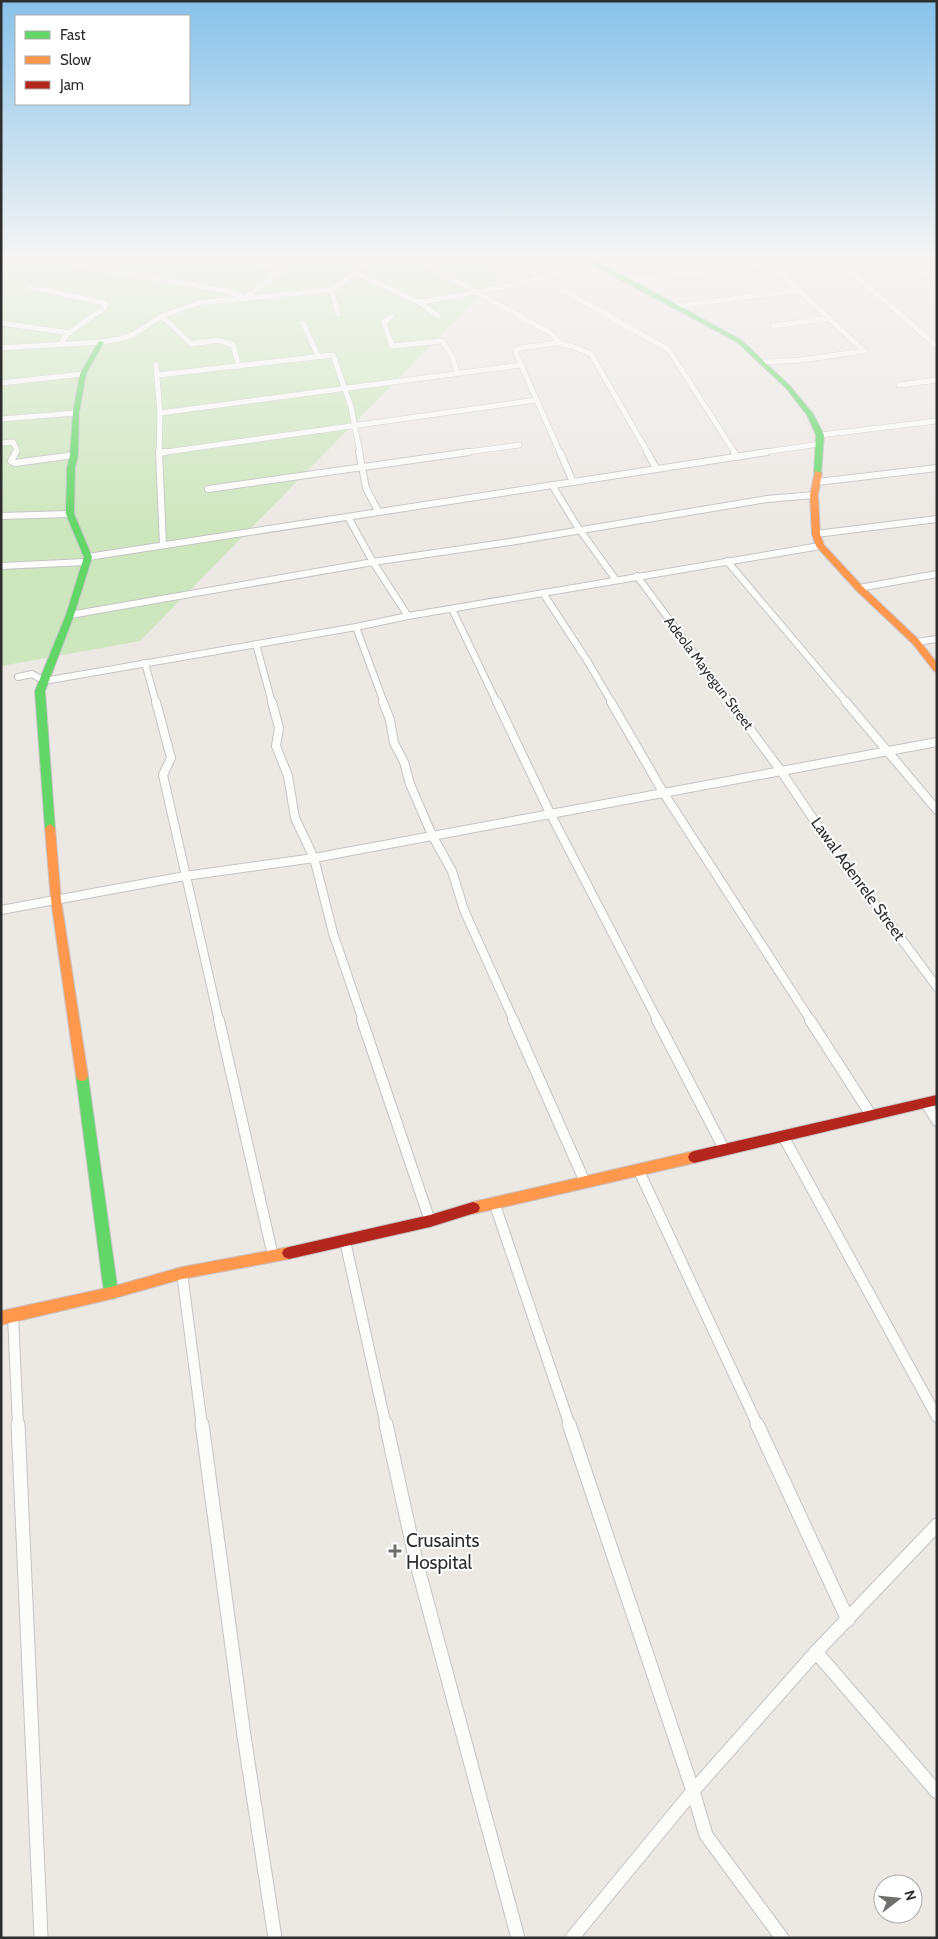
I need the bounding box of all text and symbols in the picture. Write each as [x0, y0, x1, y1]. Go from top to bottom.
legend [15, 15, 190, 105]
text: Fast [60, 26, 85, 44]
text: Slow [60, 51, 91, 69]
text: Jam [59, 76, 84, 94]
street label: Adeola Mayegun Street [660, 613, 758, 733]
street label: Lawal Adenrele Street [807, 814, 909, 945]
place label: Crusaints Hospital [406, 1529, 479, 1574]
marker: Crusaints Hospital [388, 1544, 402, 1558]
north arrow [873, 1874, 923, 1924]
text: N [900, 1888, 921, 1903]

